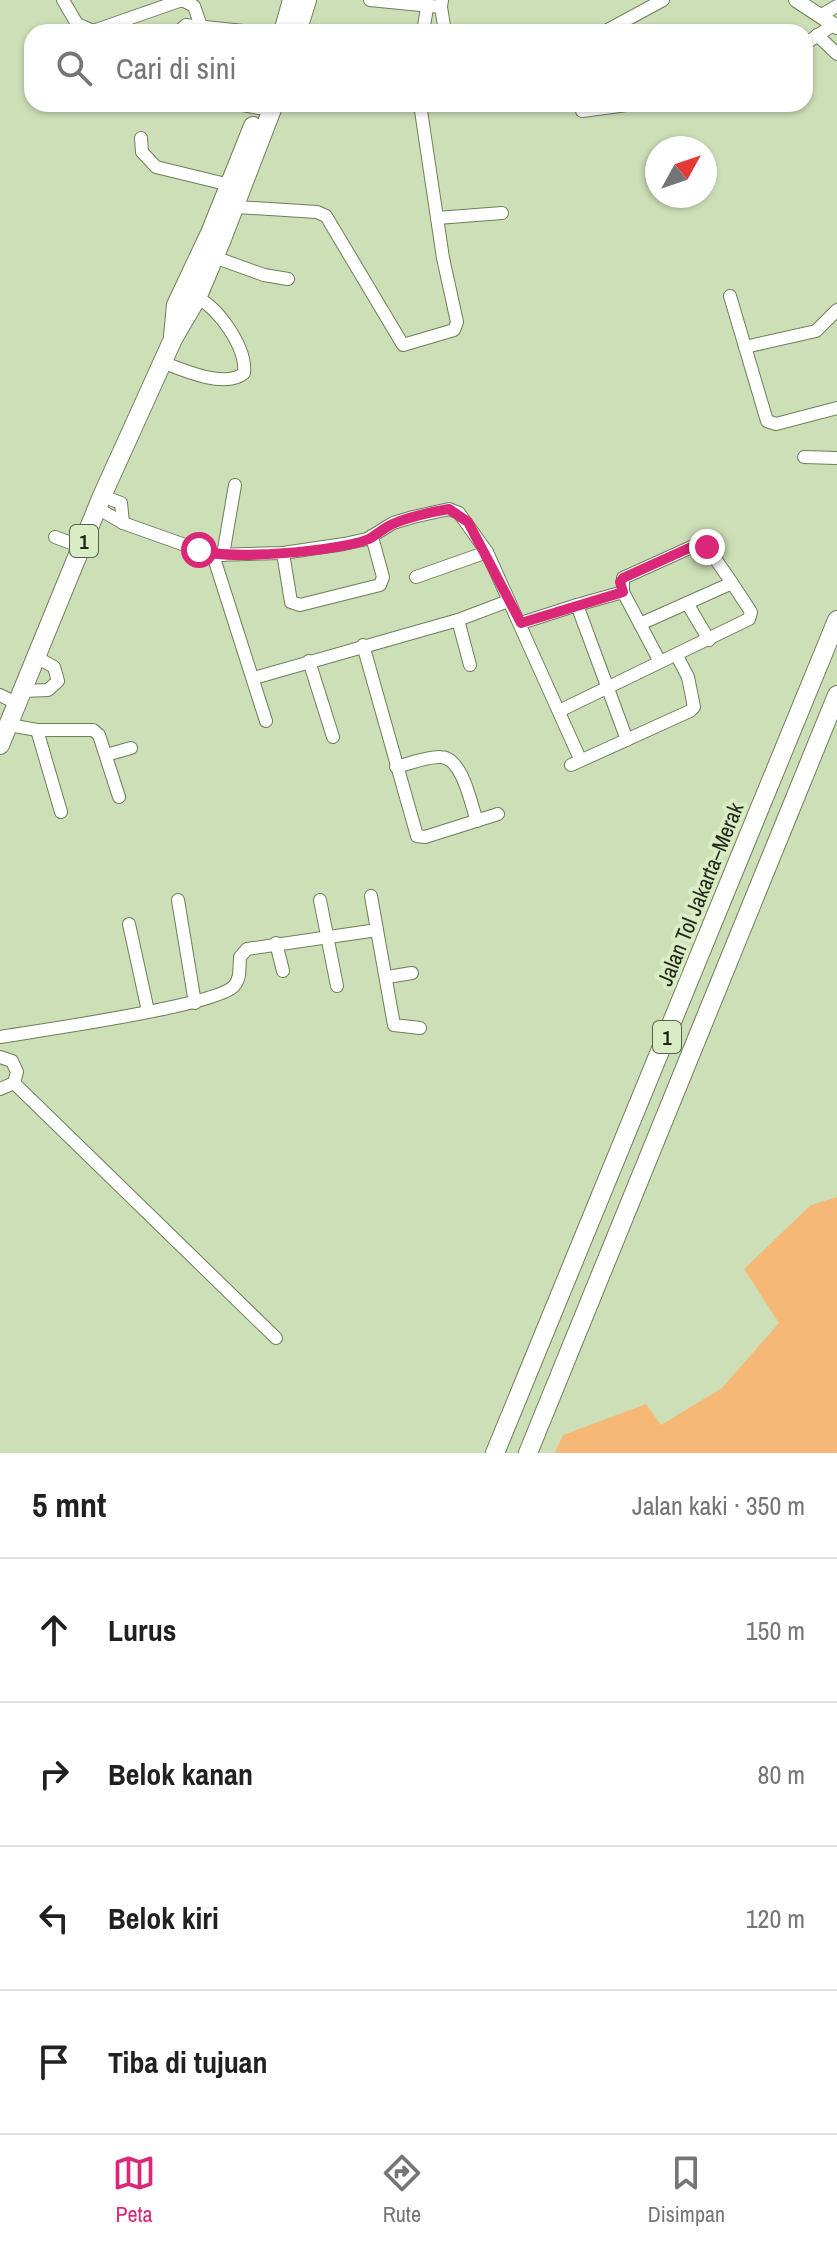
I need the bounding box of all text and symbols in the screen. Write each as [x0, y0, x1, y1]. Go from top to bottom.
search box [24, 24, 813, 112]
icon: search [52, 46, 96, 90]
text: Cari di sini [116, 48, 236, 88]
north arrow [645, 136, 717, 208]
road number: 1 [70, 525, 98, 557]
route end [689, 529, 725, 565]
route start [181, 532, 217, 568]
street label: Jalan Tol Jakarta–Merak [650, 797, 751, 990]
road number: 1 [653, 1021, 681, 1053]
text: 5 mnt [32, 1482, 106, 1528]
text: Jalan kaki · 350 m [632, 1488, 805, 1523]
icon: ahead [32, 1608, 76, 1652]
text: Lurus [108, 1610, 176, 1650]
text: 150 m [746, 1613, 805, 1648]
icon: right [32, 1752, 76, 1796]
text: Belok kanan [108, 1754, 253, 1794]
text: 80 m [758, 1757, 805, 1792]
icon: left [32, 1896, 76, 1940]
text: Belok kiri [108, 1898, 219, 1938]
text: 120 m [746, 1901, 805, 1936]
icon: arrive [32, 2040, 76, 2084]
text: Tiba di tujuan [108, 2042, 268, 2082]
tab: Peta [112, 2151, 156, 2229]
tab: Rute [380, 2151, 424, 2229]
tab: Disimpan [648, 2151, 725, 2229]

